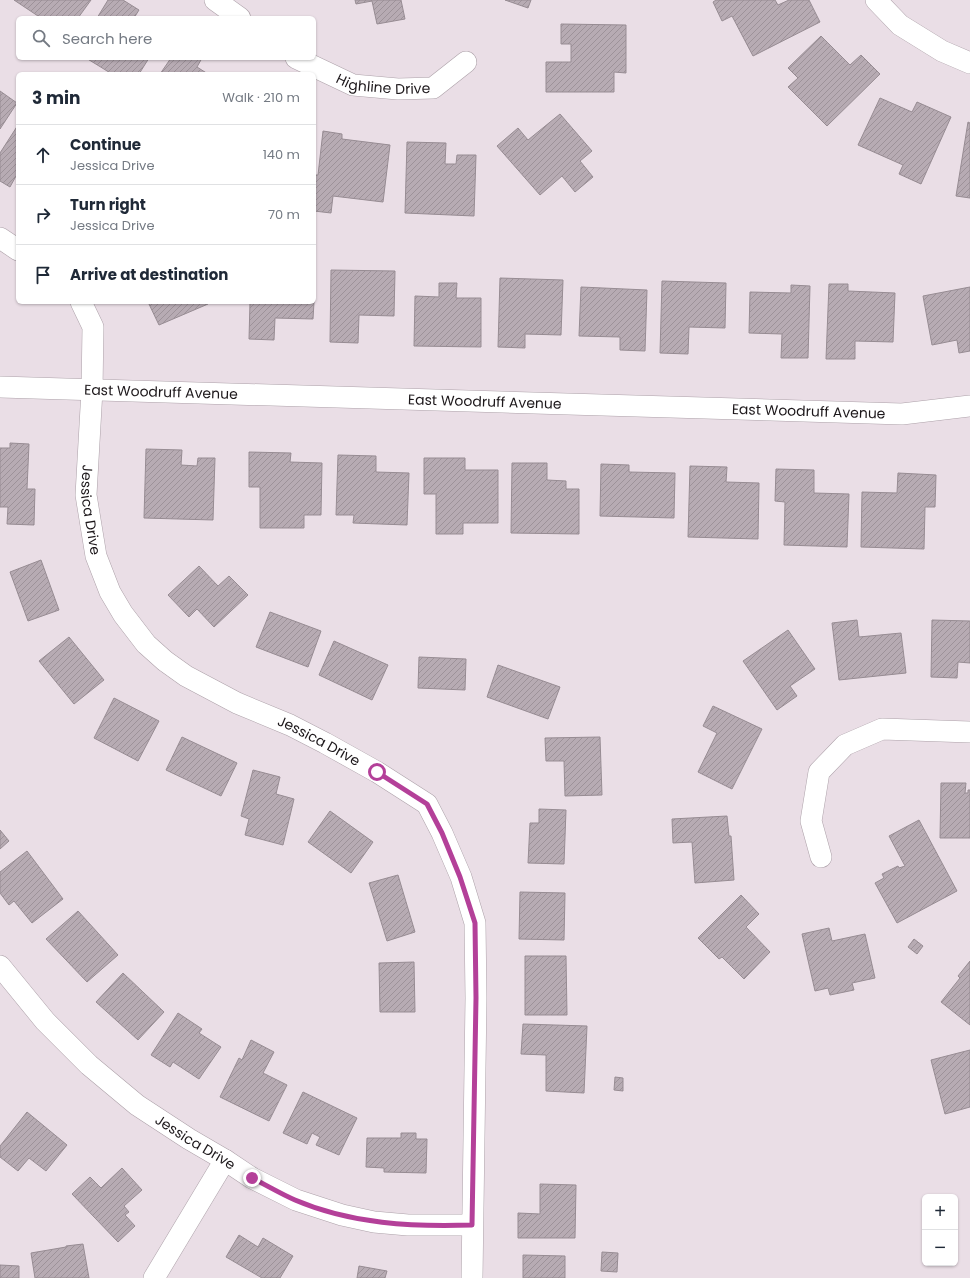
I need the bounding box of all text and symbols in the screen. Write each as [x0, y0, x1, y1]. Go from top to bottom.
search box [16, 16, 316, 60]
icon: search [30, 27, 52, 49]
text: Search here [62, 28, 152, 49]
street label: Highline Drive [333, 68, 431, 99]
text: 3 min [32, 86, 80, 110]
text: Walk · 210 m [222, 88, 300, 107]
text: Continue [70, 134, 141, 155]
icon: ahead [32, 144, 54, 166]
text: 140 m [263, 145, 300, 164]
text: Jessica Drive [70, 156, 154, 175]
text: Turn right [70, 194, 146, 215]
icon: right [32, 204, 54, 226]
text: 70 m [268, 205, 300, 224]
text: Jessica Drive [70, 216, 154, 235]
icon: arrive [32, 264, 54, 286]
text: Arrive at destination [70, 264, 228, 285]
street label: East Woodruff Avenue [84, 380, 238, 404]
street label: East Woodruff Avenue [408, 389, 562, 414]
street label: East Woodruff Avenue [732, 399, 886, 424]
street label: Jessica Drive [76, 464, 106, 557]
street label: Jessica Drive [275, 711, 364, 771]
route start [368, 763, 386, 781]
street label: Jessica Drive [151, 1110, 240, 1175]
route end [243, 1169, 261, 1187]
map controls [922, 1194, 958, 1266]
button: + [922, 1194, 958, 1230]
button: − [922, 1230, 958, 1266]

